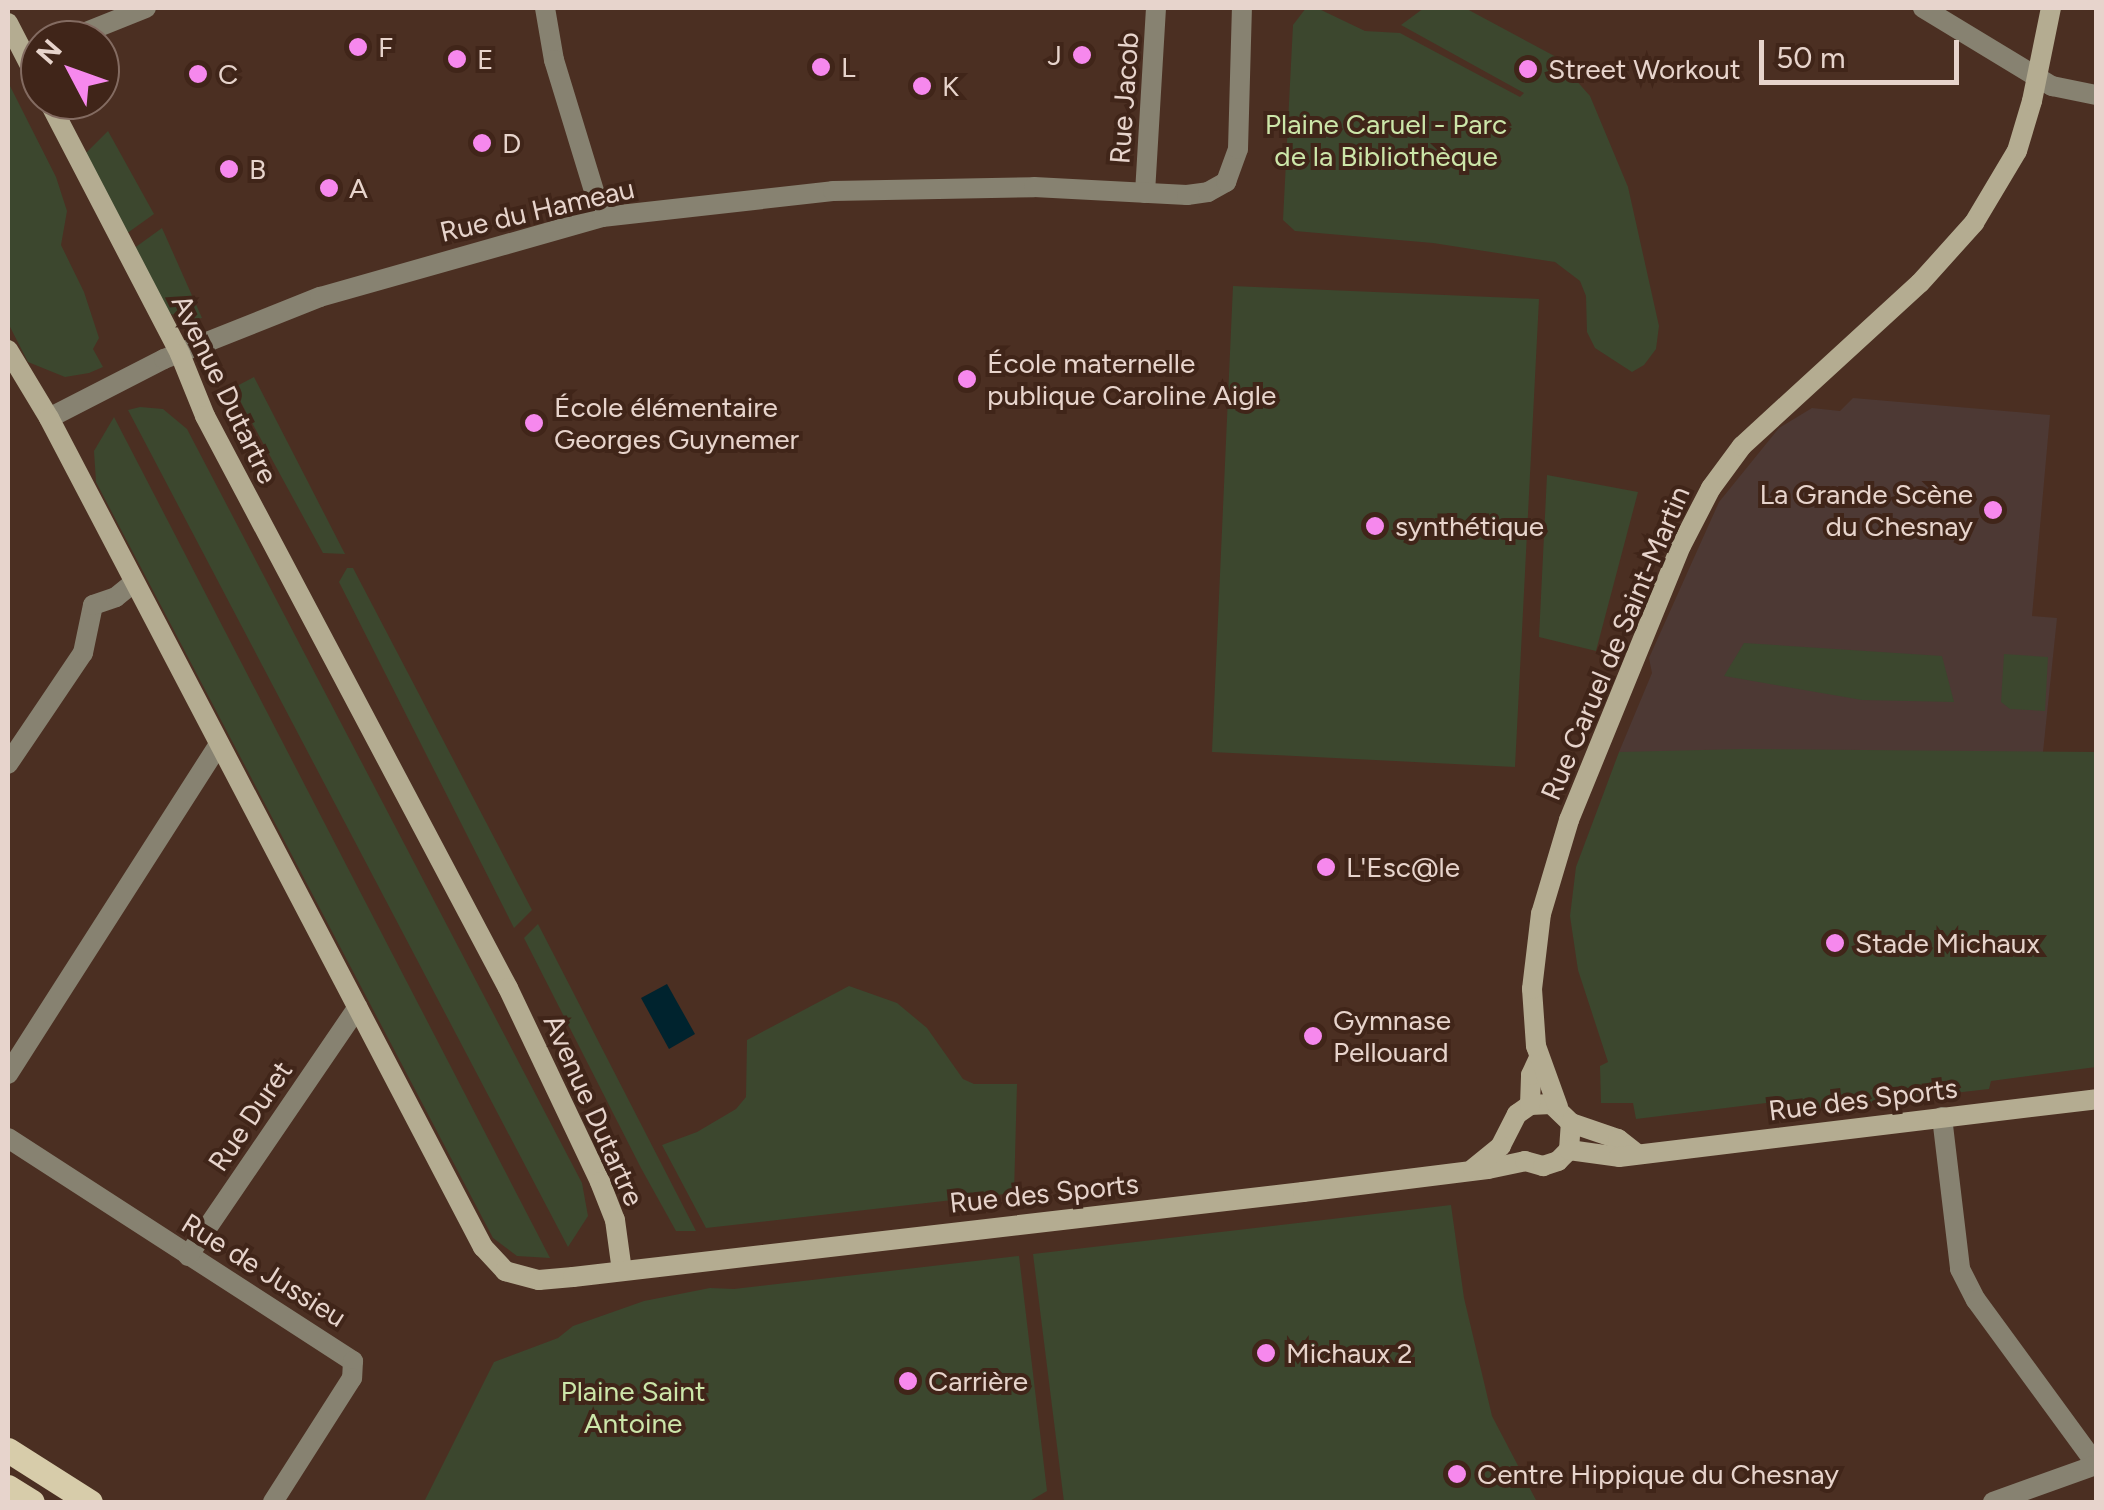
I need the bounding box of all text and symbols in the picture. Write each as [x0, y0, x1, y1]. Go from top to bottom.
north arrow [20, 20, 120, 120]
scale bar [1764, 20, 1964, 82]
place label: F [378, 30, 393, 64]
street label: Rue Jacob [1103, 31, 1145, 165]
text: N [29, 32, 69, 71]
marker: F [347, 36, 369, 58]
place label: J [1048, 38, 1062, 72]
text: 50 m [1776, 39, 1845, 76]
place label: E [477, 42, 494, 76]
marker: J [1071, 44, 1093, 66]
marker: E [446, 48, 468, 70]
place label: L [841, 50, 856, 84]
place label: Street Workout [1548, 52, 1740, 86]
marker: L [810, 56, 832, 78]
place label: C [218, 57, 238, 91]
marker: Street Workout [1517, 58, 1539, 80]
marker: C [187, 63, 209, 85]
place label: K [942, 69, 959, 103]
marker: K [911, 75, 933, 97]
park label: Plaine Caruel - Parc de la Bibliothèque [1265, 107, 1507, 173]
place label: D [502, 126, 521, 160]
marker: D [471, 132, 493, 154]
place label: B [249, 152, 266, 186]
marker: B [218, 158, 240, 180]
place label: A [349, 171, 368, 205]
street label: Rue du Hameau [436, 171, 638, 249]
marker: A [318, 177, 340, 199]
street label: Avenue Dutartre [165, 289, 285, 489]
place label: École maternelle publique Caroline Aigle [987, 346, 1276, 412]
marker: École maternelle publique Caroline Aigle [956, 368, 978, 390]
place label: École élémentaire Georges Guynemer [554, 390, 799, 456]
marker: École élémentaire Georges Guynemer [523, 412, 545, 434]
place label: La Grande Scène du Chesnay [1759, 477, 1973, 543]
street label: Rue Caruel de Saint-Martin [1534, 481, 1696, 805]
marker: La Grande Scène du Chesnay [1982, 499, 2004, 521]
place label: synthétique [1395, 509, 1544, 543]
marker: synthétique [1364, 515, 1386, 537]
place label: L'Esc@le [1346, 850, 1460, 884]
marker: L'Esc@le [1315, 856, 1337, 878]
place label: Stade Michaux [1855, 926, 2040, 960]
marker: Stade Michaux [1824, 932, 1846, 954]
place label: Gymnase Pellouard [1333, 1003, 1451, 1069]
street label: Avenue Dutartre [537, 1009, 651, 1211]
marker: Gymnase Pellouard [1302, 1025, 1324, 1047]
street label: Rue Duret [201, 1055, 299, 1177]
street label: Rue des Sports [1767, 1071, 1959, 1127]
street label: Rue des Sports [948, 1166, 1140, 1220]
street label: Rue de Jussieu [176, 1206, 352, 1334]
place label: Michaux 2 [1286, 1336, 1413, 1370]
marker: Michaux 2 [1255, 1342, 1277, 1364]
place label: Carrière [928, 1364, 1028, 1398]
marker: Carrière [897, 1370, 919, 1392]
park label: Plaine Saint Antoine [560, 1374, 706, 1440]
place label: Centre Hippique du Chesnay [1477, 1457, 1839, 1491]
marker: Centre Hippique du Chesnay [1446, 1463, 1468, 1485]

